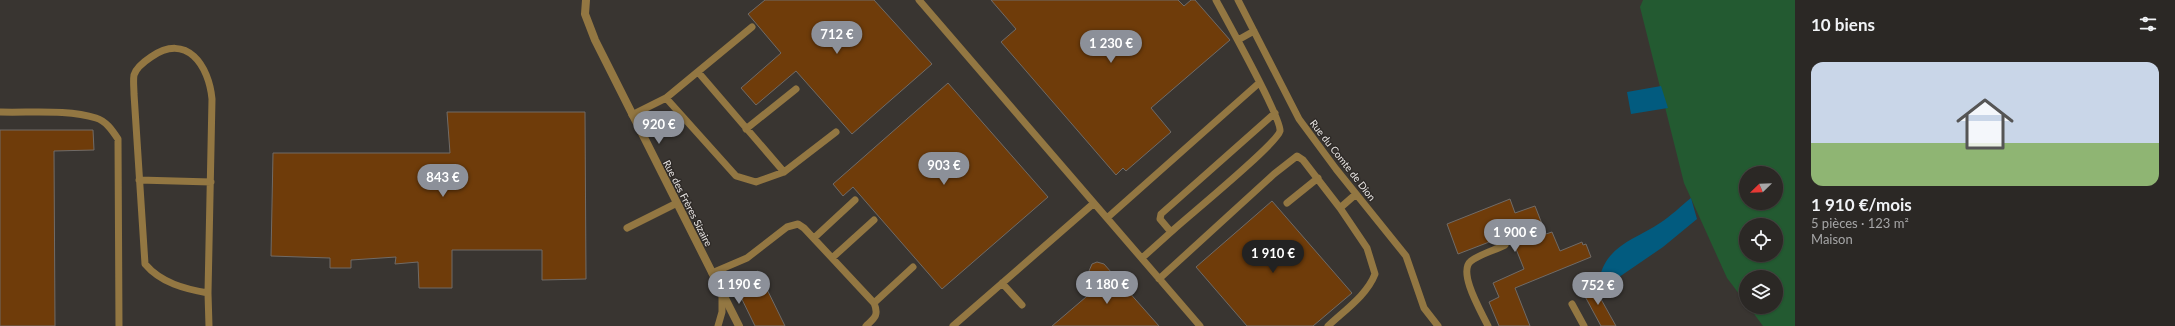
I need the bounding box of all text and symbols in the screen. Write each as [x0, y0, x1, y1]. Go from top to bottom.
icon: filters [2137, 13, 2159, 35]
text: 10 biens [1811, 14, 1875, 35]
pin: 712 € [809, 21, 865, 55]
text: 712 € [820, 26, 854, 42]
pin: 1 230 € [1074, 30, 1148, 64]
text: 1 230 € [1089, 35, 1133, 51]
icon: home [1949, 88, 2021, 160]
pin: 920 € [631, 111, 687, 145]
text: 920 € [642, 116, 676, 132]
street label: Rue du Comte de Dion [1308, 117, 1378, 203]
pin: 903 € [916, 152, 972, 186]
text: 903 € [927, 157, 961, 173]
street label: Rue des Frères Sizaire [661, 158, 715, 248]
pin: 843 € [415, 164, 471, 198]
north arrow [1739, 166, 1783, 210]
map controls [1739, 166, 1783, 314]
text: 843 € [426, 169, 460, 185]
text: 1 910 €/mois [1811, 194, 1912, 215]
text: 5 pièces · 123 m² [1811, 215, 1909, 231]
button: locate [1739, 218, 1783, 262]
pin: 1 900 € [1478, 219, 1552, 253]
text: 1 900 € [1493, 224, 1537, 240]
text: Maison [1811, 231, 1853, 247]
pin: 1 910 € [1236, 240, 1310, 274]
text: 1 910 € [1251, 245, 1295, 261]
button: layers [1739, 270, 1783, 314]
pin: 1 190 € [702, 271, 776, 305]
pin: 1 180 € [1070, 271, 1144, 305]
pin: 752 € [1570, 272, 1626, 306]
text: 1 190 € [717, 276, 761, 292]
text: 1 180 € [1085, 276, 1129, 292]
text: 752 € [1581, 277, 1615, 293]

